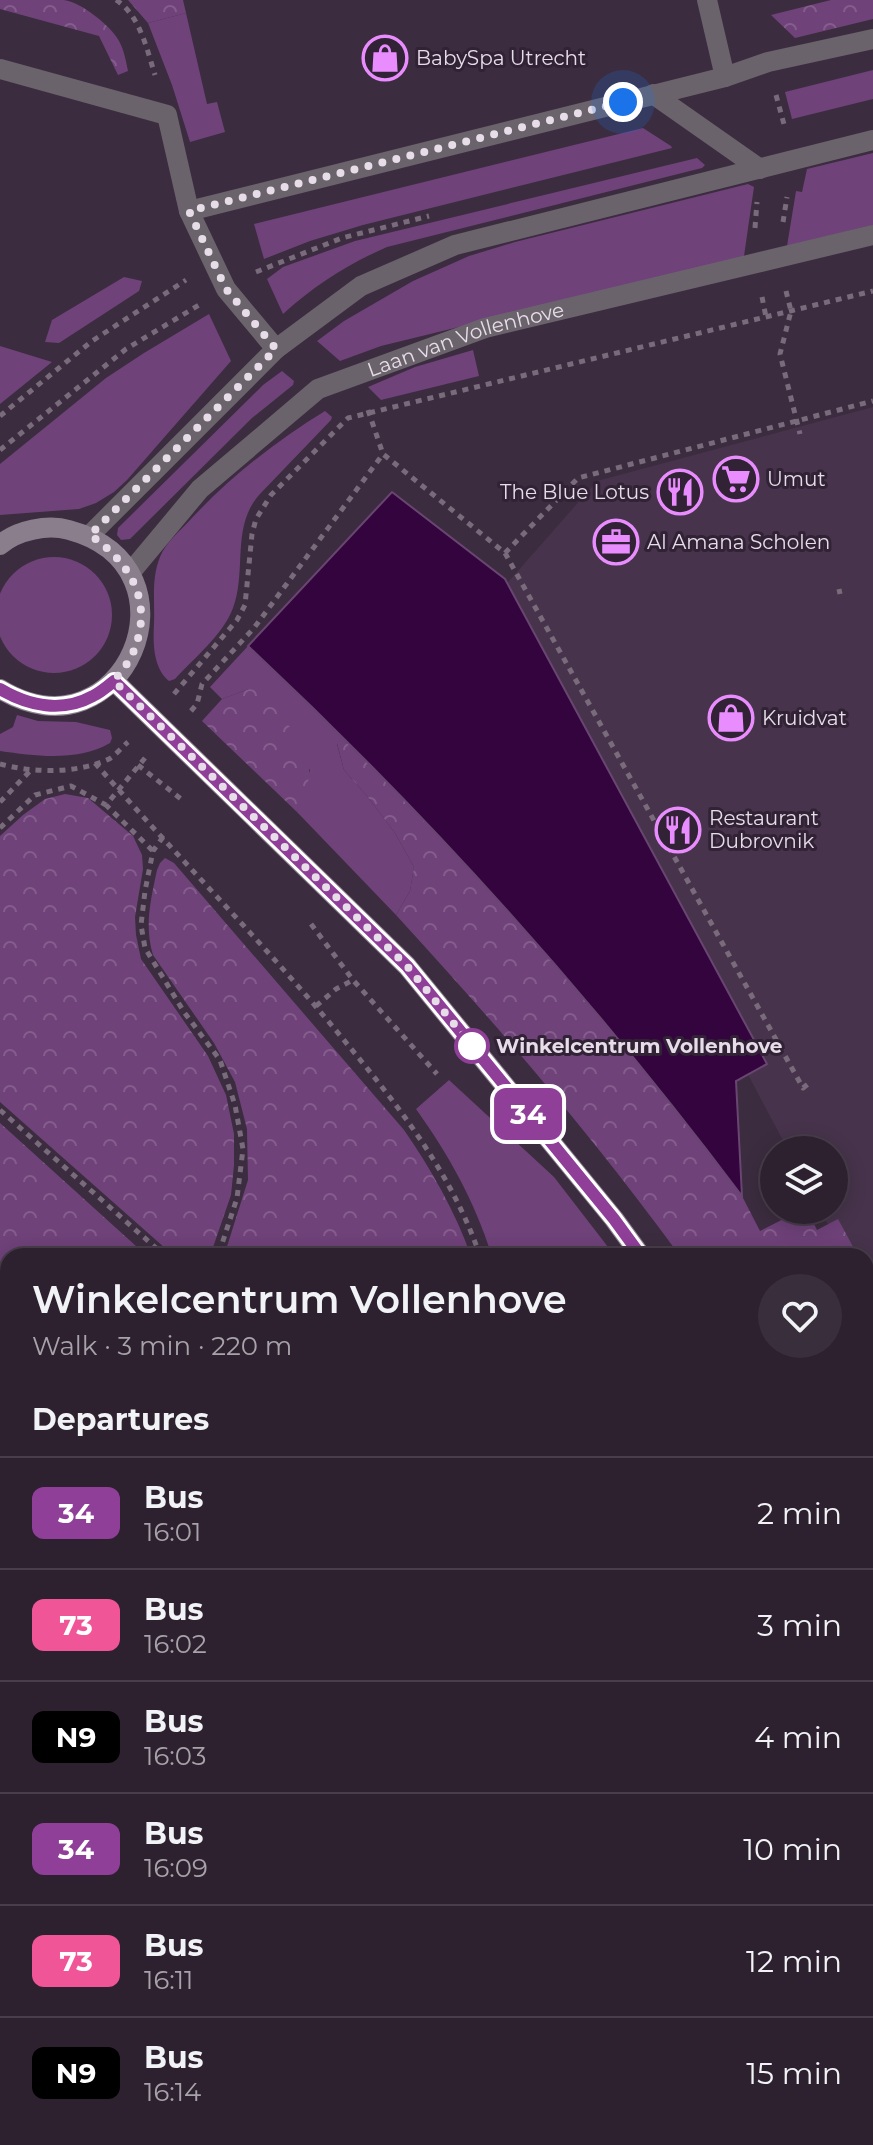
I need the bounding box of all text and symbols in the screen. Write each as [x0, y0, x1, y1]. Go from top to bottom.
shop icon: BabySpa Utrecht [361, 34, 409, 82]
place label: BabySpa Utrecht [416, 46, 586, 70]
your location [603, 82, 643, 122]
street label: Laan van Vollenhove [364, 297, 567, 382]
supermarket icon: Umut [712, 455, 760, 503]
place label: Umut [767, 467, 826, 491]
restaurant icon: The Blue Lotus [656, 468, 704, 516]
place label: The Blue Lotus [500, 480, 649, 504]
office icon: Al Amana Scholen [592, 518, 640, 566]
place label: Al Amana Scholen [647, 530, 830, 554]
shop icon: Kruidvat [707, 694, 755, 742]
place label: Kruidvat [762, 706, 847, 730]
restaurant icon: Restaurant Dubrovnik [654, 806, 702, 854]
place label: Restaurant Dubrovnik [709, 806, 819, 853]
marker: Winkelcentrum Vollenhove [455, 1029, 489, 1063]
place label: Winkelcentrum Vollenhove [496, 1034, 782, 1058]
line badge: 34 [492, 1088, 564, 1140]
text: 34 [510, 1097, 546, 1131]
map controls [760, 1136, 848, 1224]
button: layers [760, 1136, 848, 1224]
button: heart [758, 1274, 842, 1358]
text: Winkelcentrum Vollenhove [32, 1276, 567, 1323]
text: Walk · 3 min · 220 m [32, 1330, 292, 1362]
text: Departures [32, 1401, 209, 1438]
text: Bus [144, 1479, 204, 1516]
text: 2 min [757, 1495, 842, 1532]
text: 34 [58, 1496, 94, 1530]
text: 16:01 [144, 1516, 201, 1548]
text: Bus [144, 1591, 204, 1628]
text: 3 min [757, 1607, 842, 1644]
text: 73 [59, 1608, 93, 1642]
text: 16:02 [144, 1628, 207, 1660]
text: Bus [144, 1703, 204, 1740]
text: 4 min [754, 1719, 842, 1756]
text: N9 [56, 1720, 96, 1754]
text: 16:03 [144, 1740, 206, 1772]
text: Bus [144, 1815, 204, 1852]
text: 10 min [743, 1831, 842, 1868]
text: 34 [58, 1832, 94, 1866]
text: 16:09 [144, 1852, 208, 1884]
text: Bus [144, 1927, 204, 1964]
text: 12 min [746, 1943, 842, 1980]
text: 73 [59, 1944, 93, 1978]
text: 16:11 [144, 1964, 194, 1996]
text: Bus [144, 2039, 204, 2076]
text: 15 min [746, 2055, 842, 2092]
text: N9 [56, 2056, 96, 2090]
text: 16:14 [144, 2076, 201, 2108]

